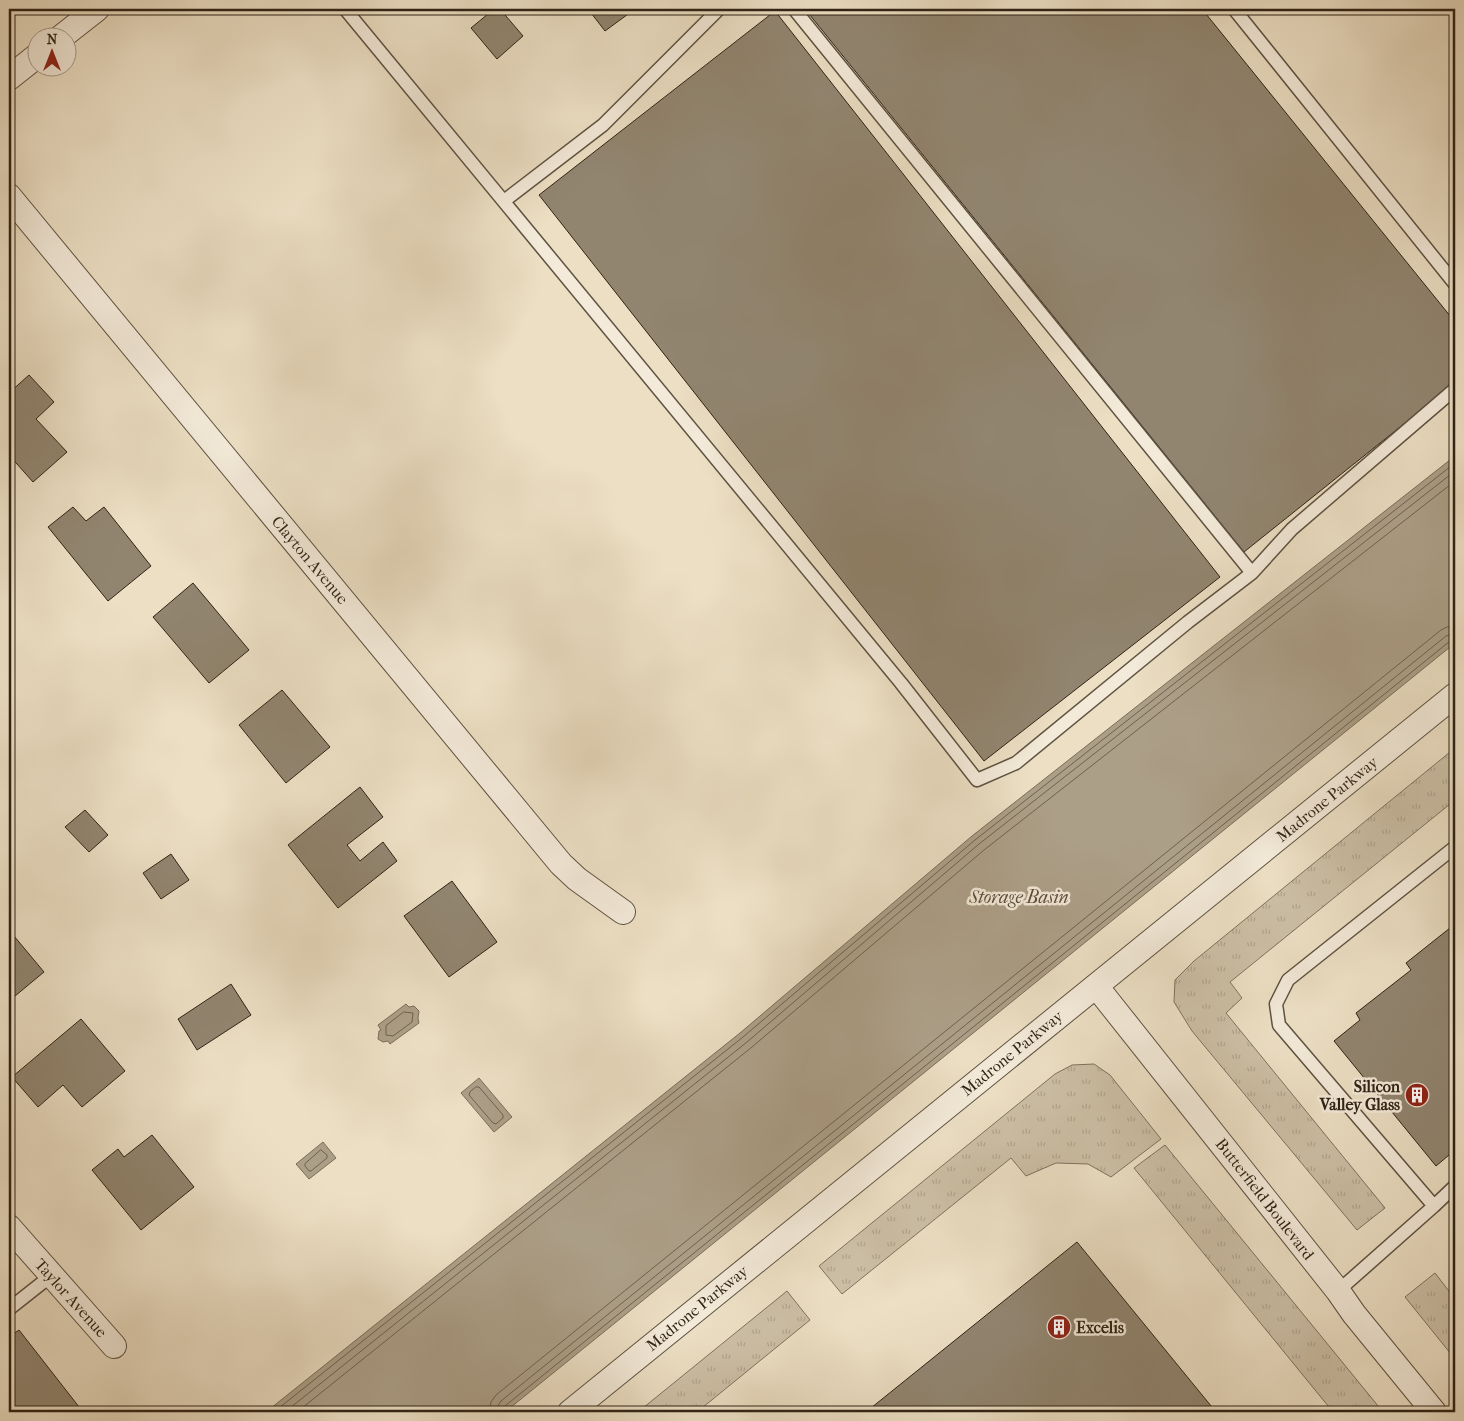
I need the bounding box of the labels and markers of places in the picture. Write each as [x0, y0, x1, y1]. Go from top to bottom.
place label: Silicon Valley Glass [1319, 1077, 1401, 1115]
building icon: Silicon Valley Glass [1404, 1082, 1430, 1108]
building icon: Excelis [1046, 1314, 1072, 1340]
place label: Excelis [1076, 1318, 1124, 1337]

